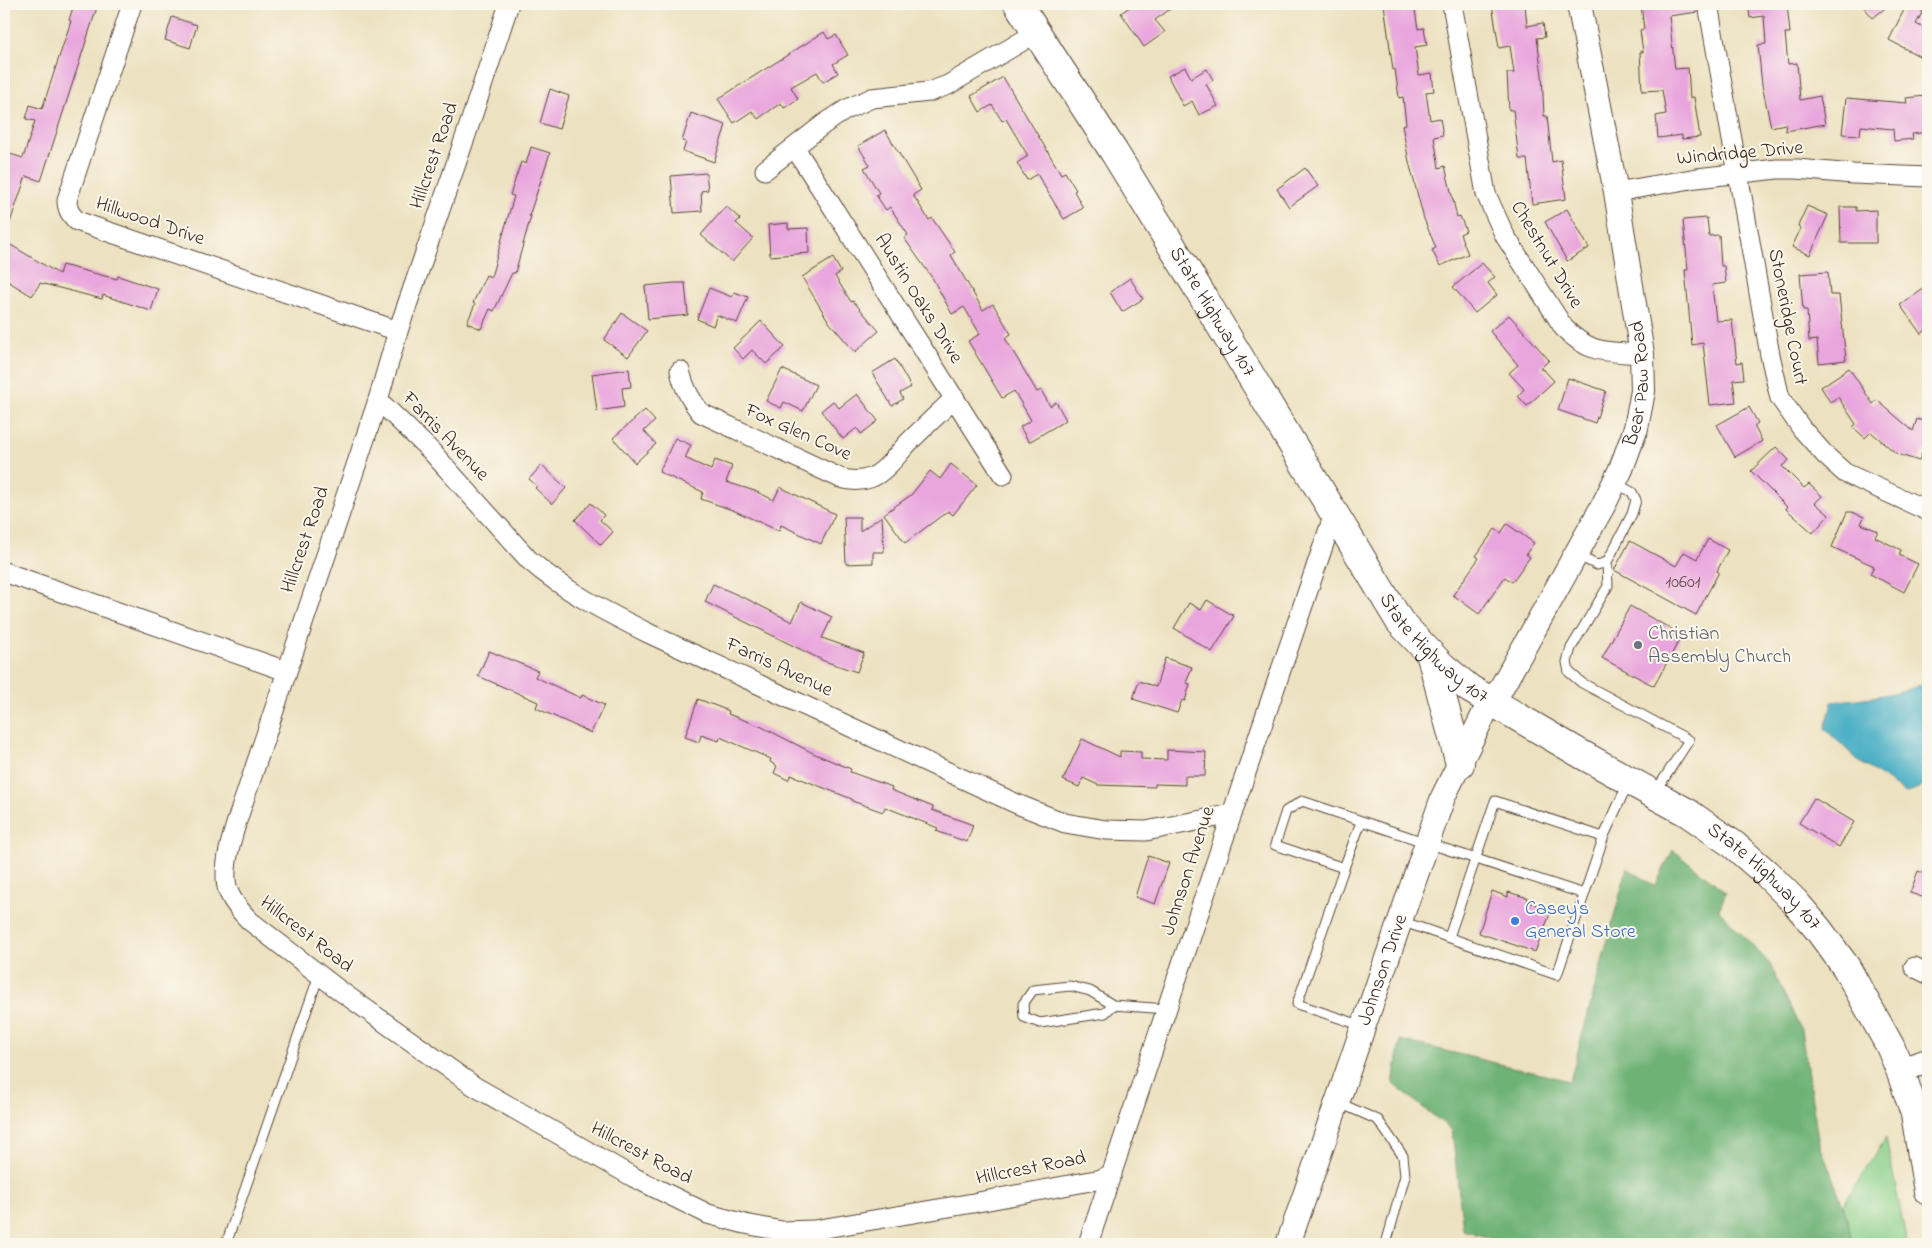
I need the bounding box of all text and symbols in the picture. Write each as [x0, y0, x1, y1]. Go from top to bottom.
street label: Hillcrest Road [403, 99, 467, 213]
street label: Windridge Drive [1675, 134, 1805, 175]
street label: Hillwood Drive [92, 190, 208, 254]
street label: Chestnut Drive [1502, 196, 1590, 314]
street label: Austin Oaks Drive [866, 228, 970, 370]
street label: State Highway 107 [1161, 241, 1263, 382]
street label: Stoneridge Court [1759, 246, 1814, 388]
street label: Bear Paw Road [1615, 319, 1658, 452]
street label: Farris Avenue [394, 385, 495, 488]
street label: Fox Glen Cove [739, 396, 856, 469]
street label: Hillcrest Road [274, 483, 338, 597]
house number: 10601 [1666, 570, 1701, 596]
street label: State Highway 107 [1371, 588, 1494, 711]
place label: Christian Assembly Church [1648, 620, 1791, 672]
street label: Farris Avenue [720, 630, 837, 705]
marker: Christian Assembly Church [1632, 639, 1644, 651]
street label: Johnson Avenue [1154, 803, 1224, 939]
street label: State Highway 107 [1701, 816, 1828, 937]
street label: Hillcrest Road [253, 889, 359, 981]
place label: Casey's General Store [1525, 895, 1636, 947]
street label: Johnson Drive [1350, 910, 1416, 1030]
marker: Casey's General Store [1509, 915, 1521, 927]
street label: Hillcrest Road [585, 1115, 697, 1193]
street label: Hillcrest Road [974, 1144, 1088, 1194]

